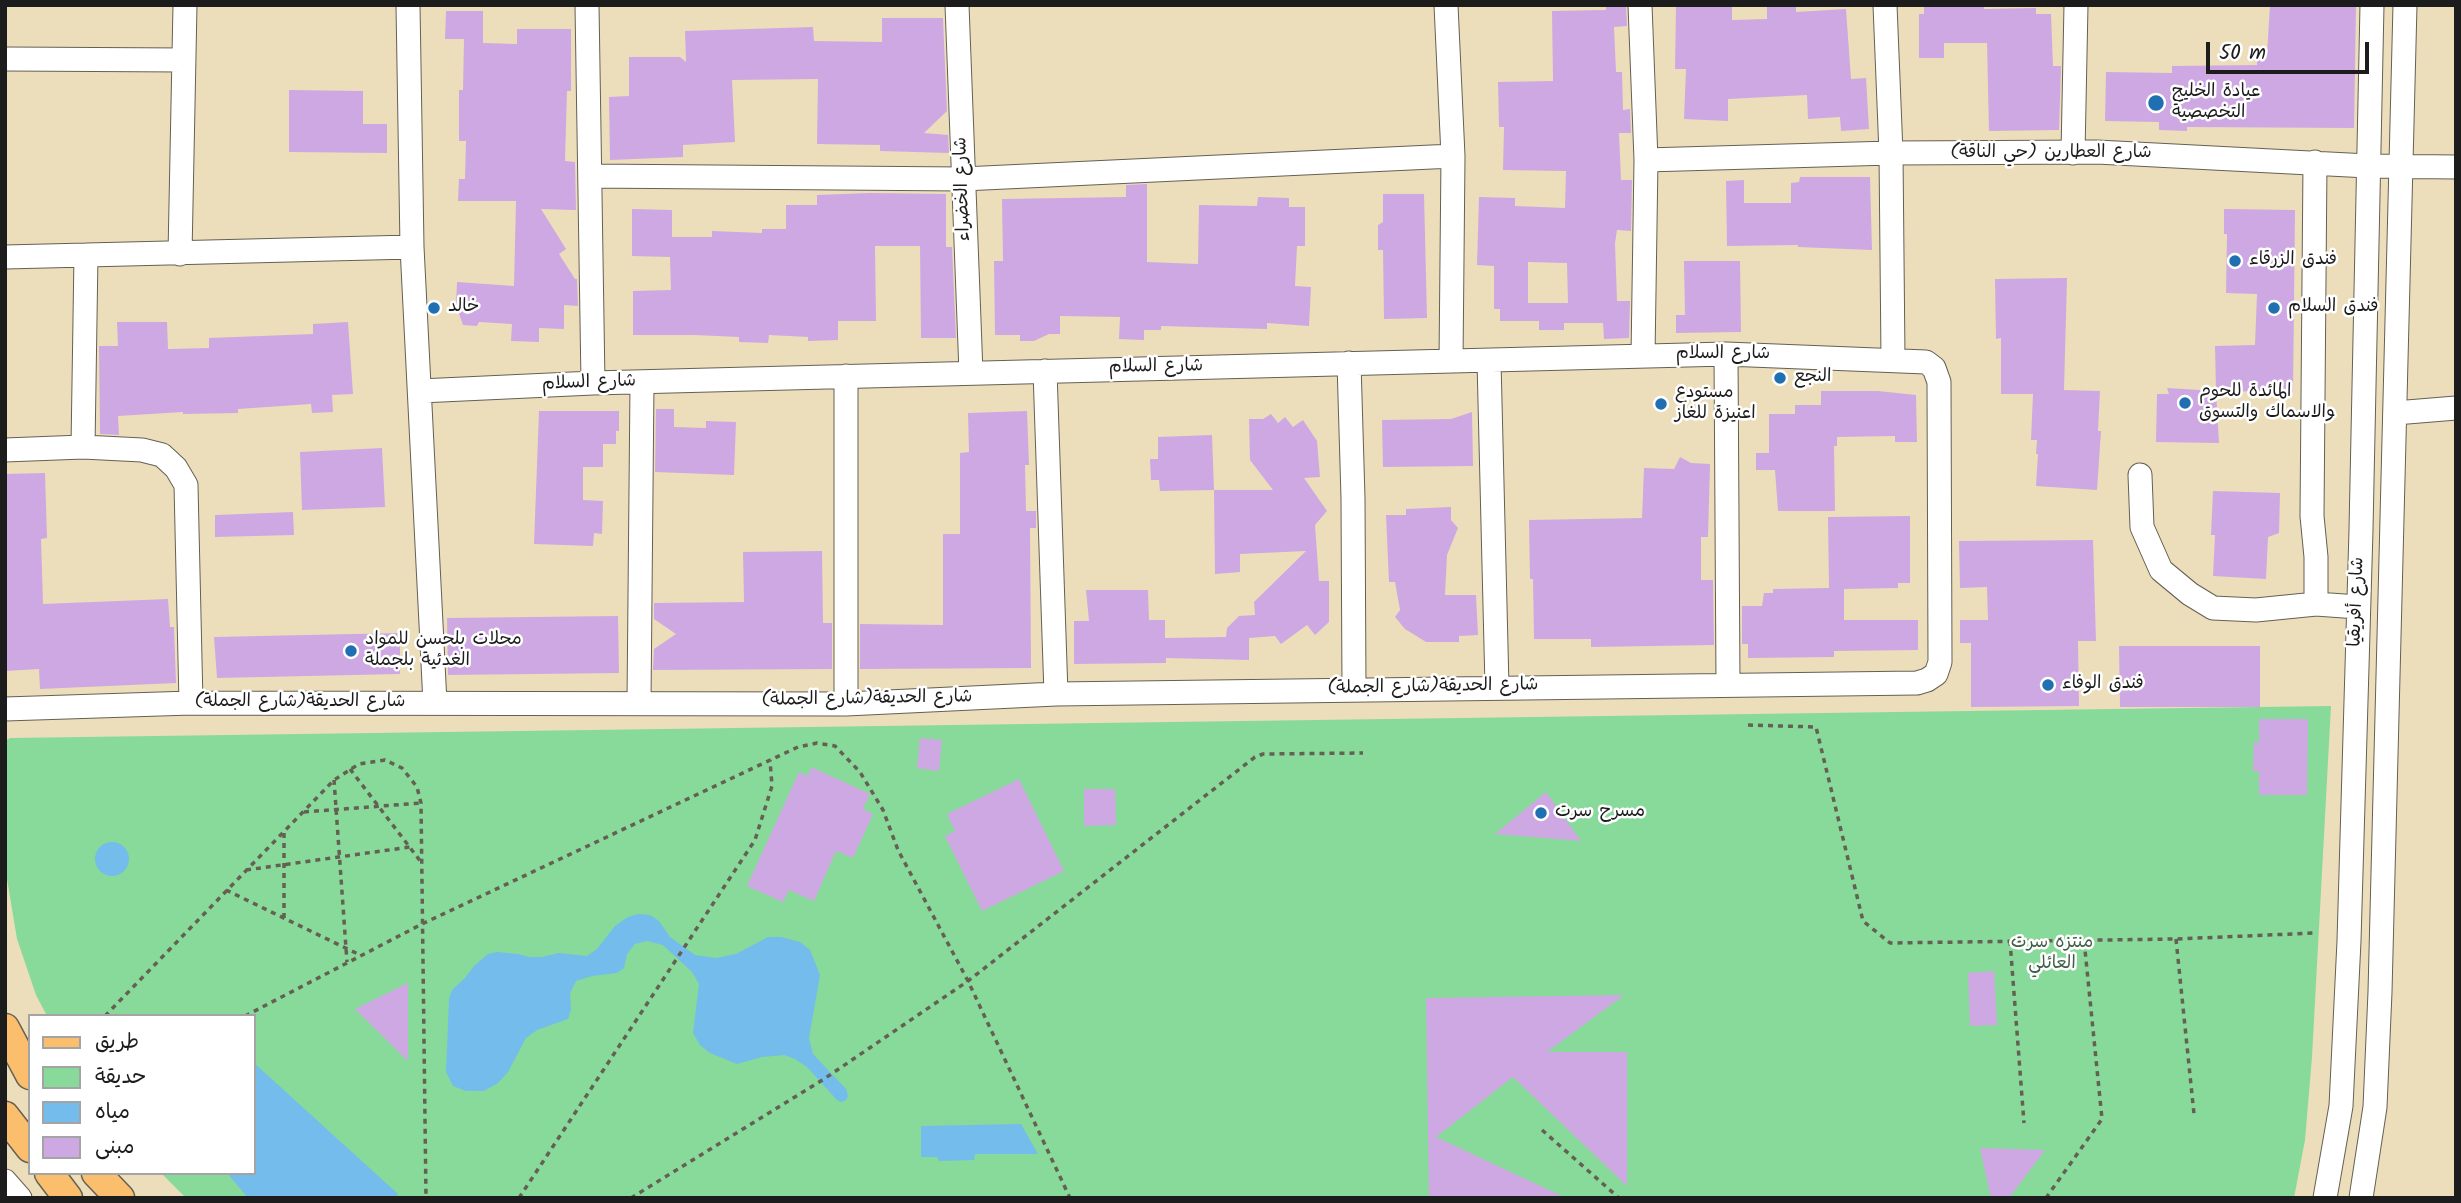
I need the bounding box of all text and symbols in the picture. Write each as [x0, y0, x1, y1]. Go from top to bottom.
scale bar [2209, 28, 2372, 72]
text: 50 m [2219, 37, 2266, 70]
place label: عيادة الخليج التخصصية [2172, 82, 2261, 124]
marker: عيادة الخليج التخصصية [2146, 93, 2166, 113]
street label: شارع الخضراء [951, 136, 977, 242]
street label: شارع العطارين (حي الناقة) [1950, 143, 2152, 165]
place label: فندق الزرقاء [2249, 250, 2337, 272]
marker: فندق الزرقاء [2227, 253, 2243, 269]
place label: خالد [448, 297, 479, 319]
place label: فندق السلام [2288, 297, 2378, 319]
marker: خالد [426, 300, 442, 316]
marker: فندق السلام [2266, 300, 2282, 316]
street label: شارع السلام [1676, 344, 1770, 366]
street label: شارع السلام [1109, 356, 1203, 380]
place label: النجع [1794, 367, 1831, 389]
marker: النجع [1772, 370, 1788, 386]
street label: شارع السلام [541, 372, 637, 396]
place label: المائدة للحوم والاسماك والتسوق [2199, 382, 2336, 424]
place label: مستودع اعنيزة للغاز [1675, 383, 1756, 426]
marker: المائدة للحوم والاسماك والتسوق [2177, 395, 2193, 411]
marker: مستودع اعنيزة للغاز [1653, 396, 1669, 412]
street label: شارع أفريقيا [2346, 557, 2370, 647]
place label: محلات بلحسن للمواد الغدئية بلجملة [365, 630, 522, 672]
marker: محلات بلحسن للمواد الغدئية بلجملة [343, 643, 359, 659]
place label: فندق الوفاء [2062, 674, 2144, 696]
street label: شارع الحديقة(شارع الجملة) [1327, 675, 1539, 701]
marker: فندق الوفاء [2040, 677, 2056, 693]
street label: شارع الحديقة(شارع الجملة) [761, 687, 973, 713]
street label: شارع الحديقة(شارع الجملة) [195, 692, 405, 714]
place label: مسرح سرت [1555, 802, 1645, 824]
marker: مسرح سرت [1533, 805, 1549, 821]
park label: منتزه سرت العائلي [2011, 933, 2093, 976]
legend [28, 1014, 256, 1175]
text: طريق [95, 1026, 139, 1059]
text: حديقة [95, 1061, 146, 1094]
text: مياه [95, 1096, 130, 1129]
text: مبنى [95, 1131, 134, 1164]

